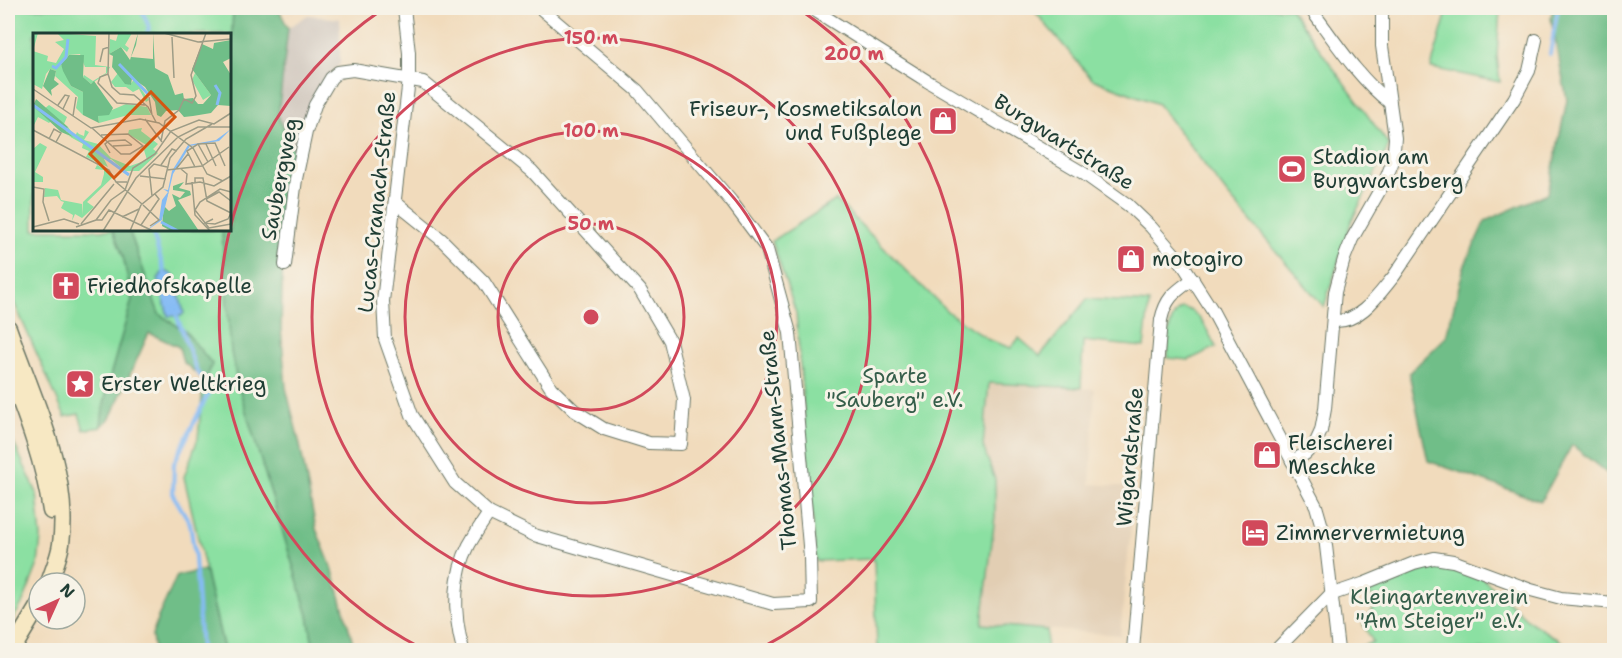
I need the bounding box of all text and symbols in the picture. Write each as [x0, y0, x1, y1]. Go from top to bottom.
text: 150 m [564, 26, 619, 50]
inset map [33, 33, 231, 231]
text: 200 m [824, 42, 885, 66]
street label: Burgwartstraße [988, 87, 1140, 197]
street label: Lucas-Cranach-Straße [351, 90, 403, 314]
place label: Friseur-, Kosmetiksalon und Fußplege [689, 95, 922, 147]
shop icon: Friseur-, Kosmetiksalon und Fußplege [927, 105, 959, 137]
street label: Saubergweg [254, 115, 306, 243]
text: 100 m [563, 119, 619, 143]
place label: Stadion am Burgwartsberg [1313, 143, 1464, 195]
sports icon: Stadion am Burgwartsberg [1276, 153, 1308, 185]
text: 50 m [568, 212, 615, 236]
shop icon: motogiro [1115, 243, 1147, 275]
place label: motogiro [1152, 245, 1244, 273]
church icon: Friedhofskapelle [50, 270, 82, 302]
place label: Friedhofskapelle [87, 272, 252, 300]
centre of rings [581, 307, 601, 327]
street label: Thomas-Mann-Straße [753, 328, 803, 552]
park label: Sparte "Sauberg" e.V. [826, 362, 964, 414]
place icon: Erster Weltkrieg [64, 368, 96, 400]
place label: Erster Weltkrieg [101, 370, 266, 398]
street label: Wigardstraße [1110, 386, 1150, 528]
place label: Fleischerei Meschke [1288, 429, 1394, 481]
shop icon: Fleischerei Meschke [1251, 439, 1283, 471]
hotel icon: Zimmervermietung [1239, 517, 1271, 549]
place label: Zimmervermietung [1276, 519, 1465, 547]
north arrow [27, 571, 87, 631]
text: N [55, 579, 79, 603]
park label: Kleingartenverein "Am Steiger" e.V. [1350, 583, 1528, 635]

